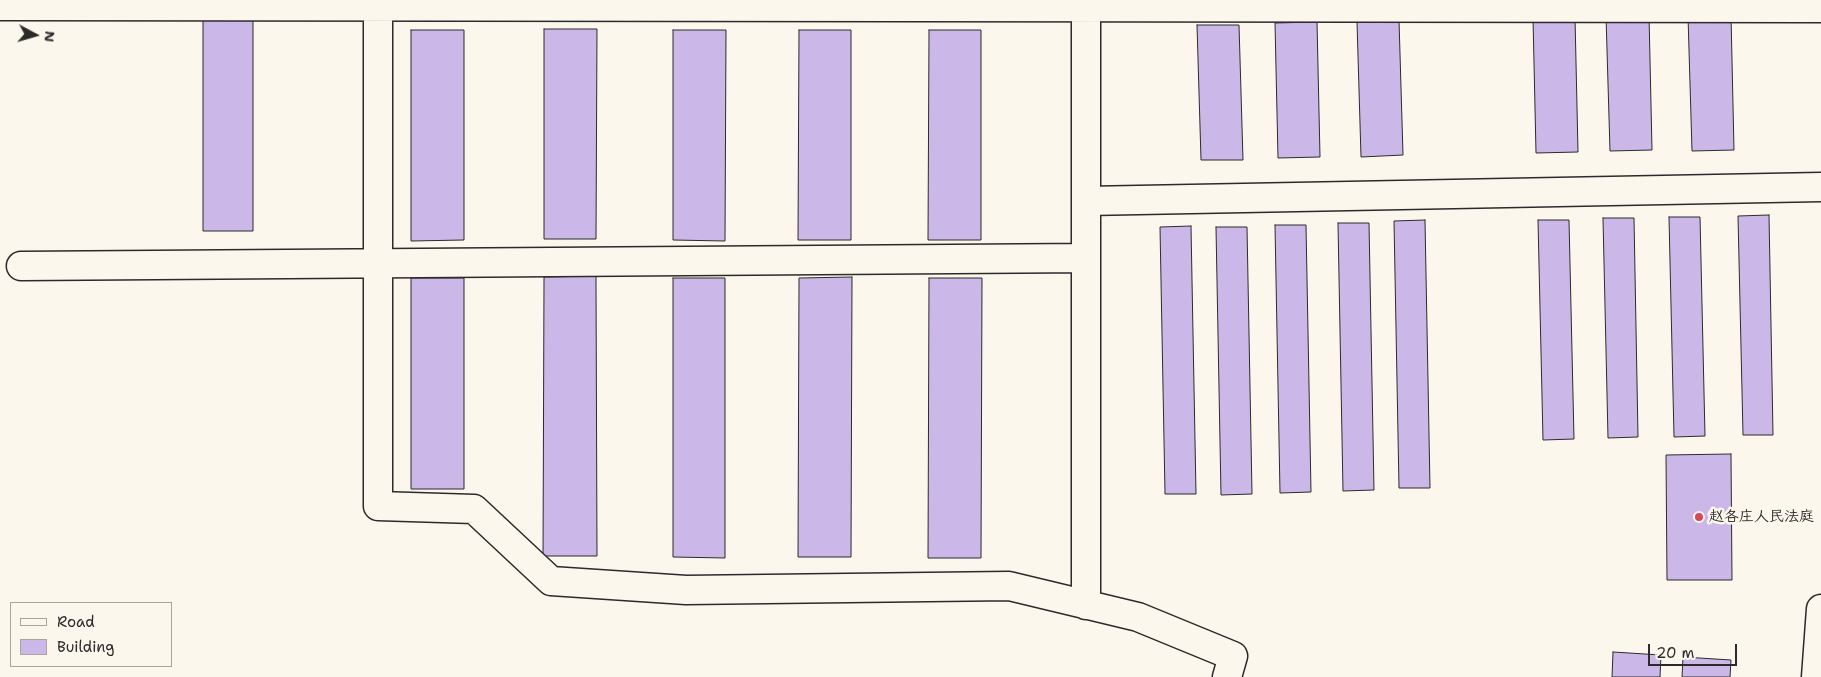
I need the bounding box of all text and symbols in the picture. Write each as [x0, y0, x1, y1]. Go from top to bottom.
north arrow [10, 10, 60, 60]
text: N [40, 30, 59, 43]
place label: 赵各庄人民法庭 [1709, 508, 1814, 526]
marker: 赵各庄人民法庭 [1693, 511, 1705, 523]
legend [10, 602, 172, 667]
text: Road [57, 612, 95, 632]
scale bar [1651, 634, 1740, 666]
text: Building [57, 637, 114, 657]
text: 20 m [1656, 643, 1695, 663]

